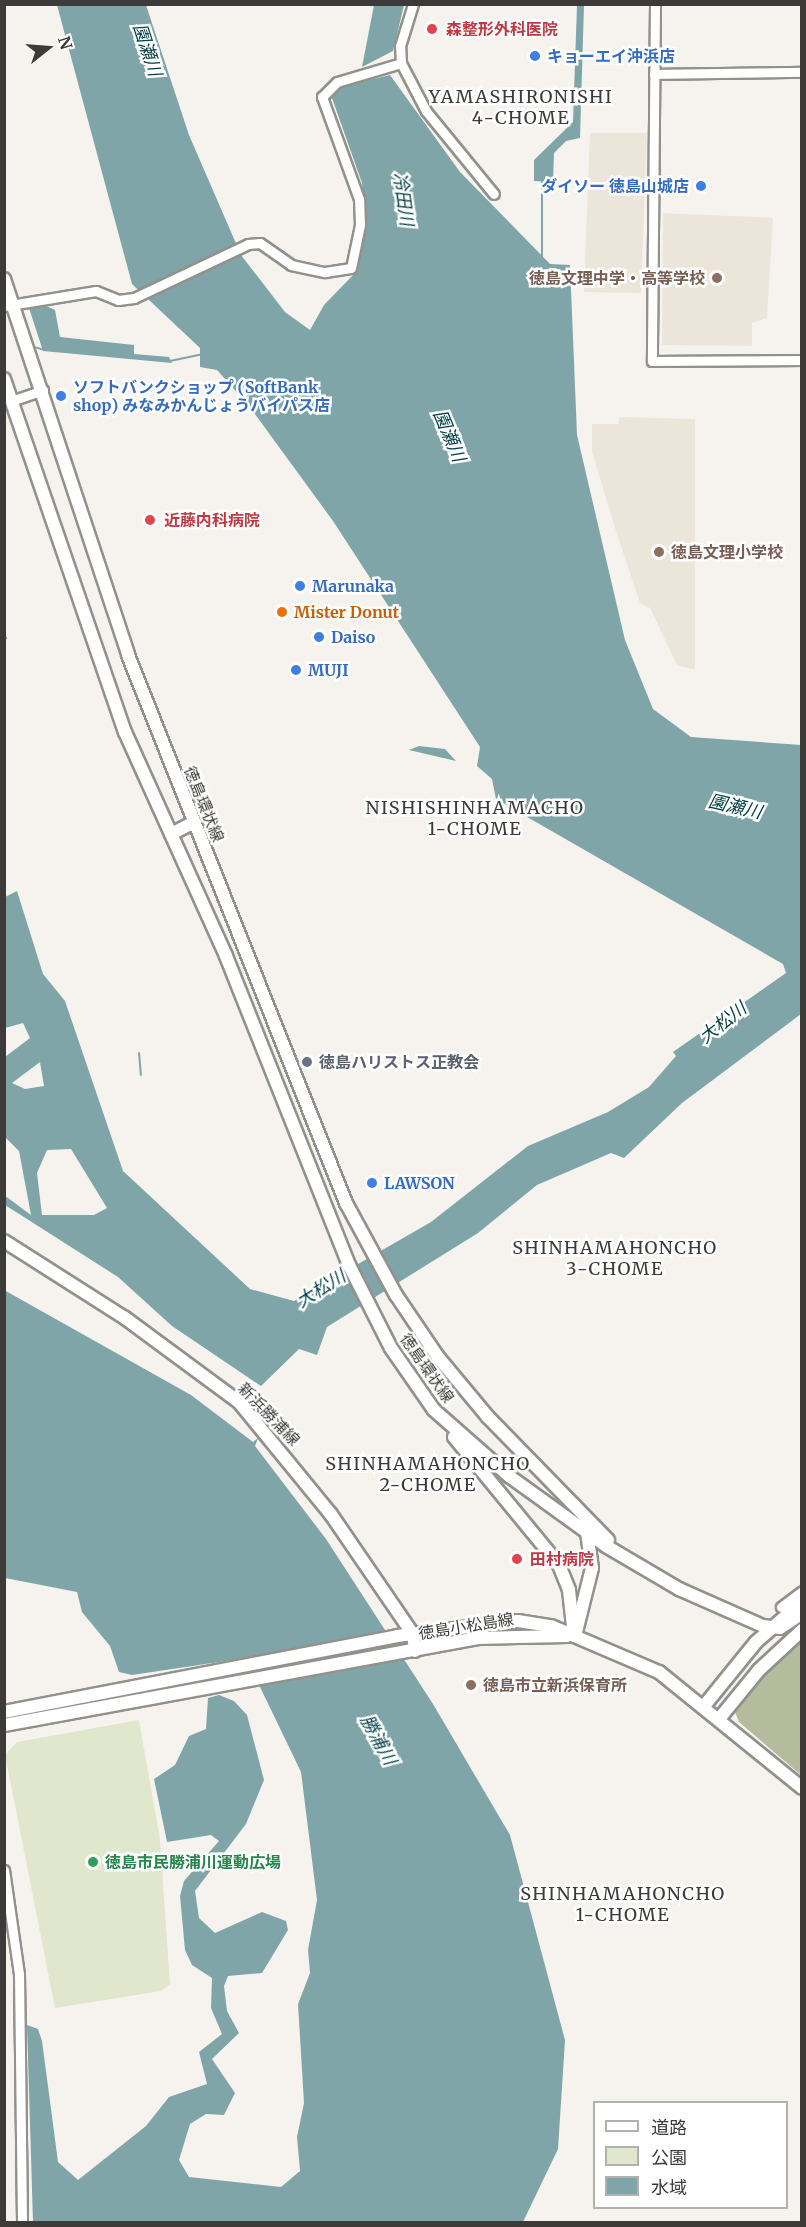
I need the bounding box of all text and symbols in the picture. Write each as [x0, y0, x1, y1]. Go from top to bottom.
north arrow [18, 18, 78, 78]
place label: 森整形外科医院 [446, 19, 558, 39]
marker: 森整形外科医院 [423, 20, 441, 38]
water label: 園瀬川 [128, 21, 166, 79]
text: N [54, 34, 77, 52]
place label: キョーエイ沖浜店 [547, 46, 675, 66]
marker: キョーエイ沖浜店 [528, 49, 542, 63]
district label: YAMASHIRONISHI 4-CHOME [429, 87, 613, 130]
water label: 冷田川 [389, 171, 417, 227]
place label: ダイソー 徳島山城店 [541, 176, 689, 196]
marker: ダイソー 徳島山城店 [694, 179, 708, 193]
place label: 徳島文理中学・高等学校 [529, 268, 705, 288]
marker: 徳島文理中学・高等学校 [710, 271, 724, 285]
place label: ソフトバンクショップ (SoftBank shop) みなみかんじょうバイパス店 [73, 377, 328, 415]
marker: ソフトバンクショップ (SoftBank shop) みなみかんじょうバイパス店 [54, 389, 68, 403]
water label: 園瀬川 [429, 407, 469, 465]
place label: 近藤内科病院 [164, 510, 260, 530]
marker: 近藤内科病院 [141, 511, 159, 529]
place label: 徳島文理小学校 [671, 542, 783, 562]
marker: 徳島文理小学校 [652, 545, 666, 559]
place label: Marunaka [312, 576, 394, 596]
marker: Marunaka [293, 579, 307, 593]
place label: Mister Donut [294, 602, 399, 622]
marker: Mister Donut [275, 605, 289, 619]
place label: Daiso [331, 627, 375, 647]
marker: Daiso [312, 630, 326, 644]
place label: MUJI [308, 660, 349, 680]
marker: MUJI [289, 663, 303, 677]
street label: 徳島環状線 [180, 763, 228, 845]
water label: 園瀬川 [706, 790, 764, 824]
district label: NISHISHINHAMACHO 1-CHOME [366, 798, 584, 840]
water label: 大松川 [695, 998, 751, 1048]
place label: 徳島ハリストス正教会 [319, 1052, 479, 1072]
marker: 徳島ハリストス正教会 [300, 1055, 314, 1069]
place label: LAWSON [384, 1173, 455, 1193]
marker: LAWSON [365, 1176, 379, 1190]
district label: SHINHAMAHONCHO 3-CHOME [512, 1238, 718, 1280]
water label: 大松川 [292, 1266, 350, 1312]
street label: 徳島環状線 [396, 1330, 458, 1406]
street label: 新浜勝浦線 [234, 1379, 304, 1449]
district label: SHINHAMAHONCHO 2-CHOME [325, 1454, 531, 1496]
place label: 田村病院 [530, 1549, 594, 1569]
marker: 田村病院 [508, 1550, 526, 1568]
street label: 徳島小松島線 [417, 1609, 515, 1643]
place label: 徳島市立新浜保育所 [483, 1675, 627, 1695]
marker: 徳島市立新浜保育所 [464, 1678, 478, 1692]
water label: 勝浦川 [355, 1711, 401, 1769]
place label: 徳島市民勝浦川運動広場 [105, 1852, 281, 1872]
marker: 徳島市民勝浦川運動広場 [86, 1855, 100, 1869]
district label: SHINHAMAHONCHO 1-CHOME [520, 1884, 726, 1926]
legend [593, 2101, 788, 2209]
text: 道路 [651, 2116, 687, 2139]
text: 公園 [651, 2146, 687, 2169]
text: 水域 [651, 2176, 687, 2199]

